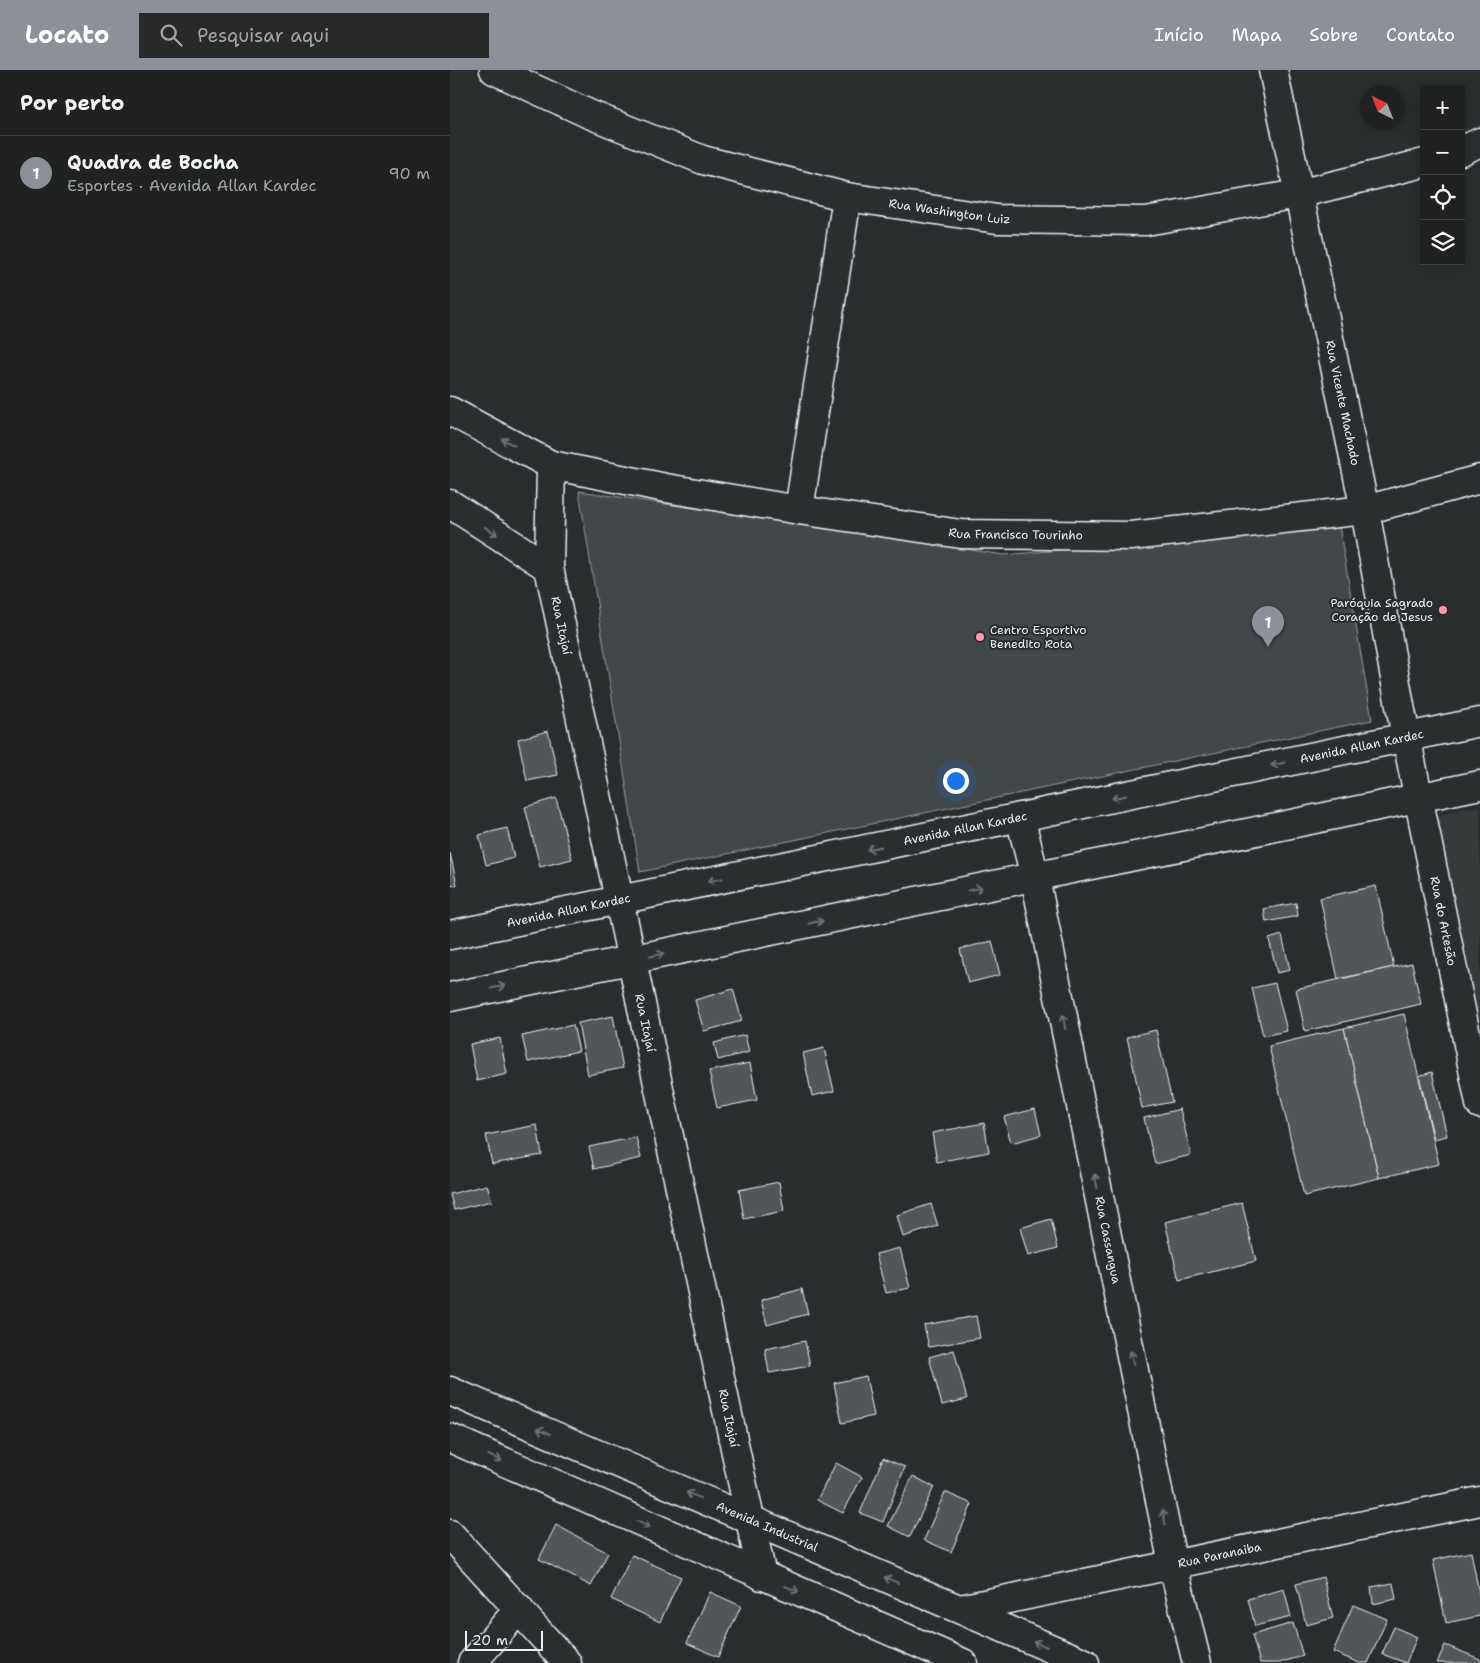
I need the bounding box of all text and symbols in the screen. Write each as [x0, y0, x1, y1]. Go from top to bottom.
search box [139, 13, 489, 58]
text: Locato [25, 19, 109, 51]
icon: search [157, 21, 185, 49]
text: Pesquisar aqui [197, 23, 329, 48]
text: Início [1154, 23, 1204, 47]
text: Mapa [1232, 23, 1281, 47]
text: Sobre [1309, 23, 1358, 47]
text: Contato [1386, 23, 1455, 47]
north arrow [1360, 85, 1405, 130]
map controls [1420, 85, 1465, 265]
button: + [1420, 85, 1465, 130]
text: Por perto [20, 89, 124, 117]
button: − [1420, 130, 1465, 175]
text: Quadra de Bocha [67, 150, 238, 175]
text: 1 [32, 163, 40, 184]
text: 90 m [389, 163, 430, 184]
text: Esportes · Avenida Allan Kardec [67, 175, 317, 196]
button: locate [1420, 175, 1465, 220]
street label: Rua Washington Luiz [888, 195, 1011, 227]
button: layers [1420, 220, 1465, 265]
street label: Rua Vicente Machado [1322, 339, 1363, 467]
one-way arrow [501, 437, 516, 446]
street label: Rua Francisco Tourinho [947, 524, 1083, 543]
one-way arrow [484, 526, 498, 536]
street label: Rua Itajaí [547, 595, 575, 657]
place label: Paróquia Sagrado Coração de Jesus [1330, 595, 1433, 625]
marker: Paróquia Sagrado Coração de Jesus [1437, 604, 1449, 616]
pin: 1 [1252, 606, 1284, 647]
place label: Centro Esportivo Benedito Rota [990, 622, 1087, 652]
marker: Centro Esportivo Benedito Rota [974, 631, 986, 643]
street label: Avenida Allan Kardec [1298, 726, 1425, 767]
one-way arrow [1270, 760, 1286, 769]
your location [943, 768, 969, 794]
one-way arrow [1111, 793, 1127, 802]
street label: Avenida Allan Kardec [902, 808, 1028, 849]
one-way arrow [866, 843, 882, 853]
street label: Rua do Artesão [1426, 875, 1460, 967]
one-way arrow [707, 876, 723, 886]
one-way arrow [967, 884, 983, 893]
street label: Avenida Allan Kardec [505, 890, 632, 931]
one-way arrow [808, 917, 824, 926]
one-way arrow [648, 949, 664, 959]
one-way arrow [489, 982, 505, 992]
street label: Rua Itajaí [631, 992, 659, 1054]
one-way arrow [1059, 1014, 1068, 1030]
one-way arrow [1091, 1174, 1100, 1190]
street label: Rua Cassangua [1091, 1195, 1124, 1286]
one-way arrow [1126, 1350, 1136, 1366]
street label: Rua Itajaí [715, 1388, 743, 1449]
one-way arrow [537, 1426, 552, 1436]
one-way arrow [487, 1454, 502, 1464]
one-way arrow [686, 1490, 701, 1500]
street label: Avenida Industrial [714, 1498, 821, 1556]
one-way arrow [1158, 1509, 1168, 1525]
one-way arrow [635, 1519, 650, 1529]
street label: Rua Paranaiba [1176, 1539, 1263, 1572]
one-way arrow [884, 1574, 899, 1584]
one-way arrow [784, 1585, 799, 1595]
scale bar [465, 1628, 542, 1651]
text: 20 m [472, 1631, 508, 1649]
one-way arrow [1033, 1638, 1048, 1648]

